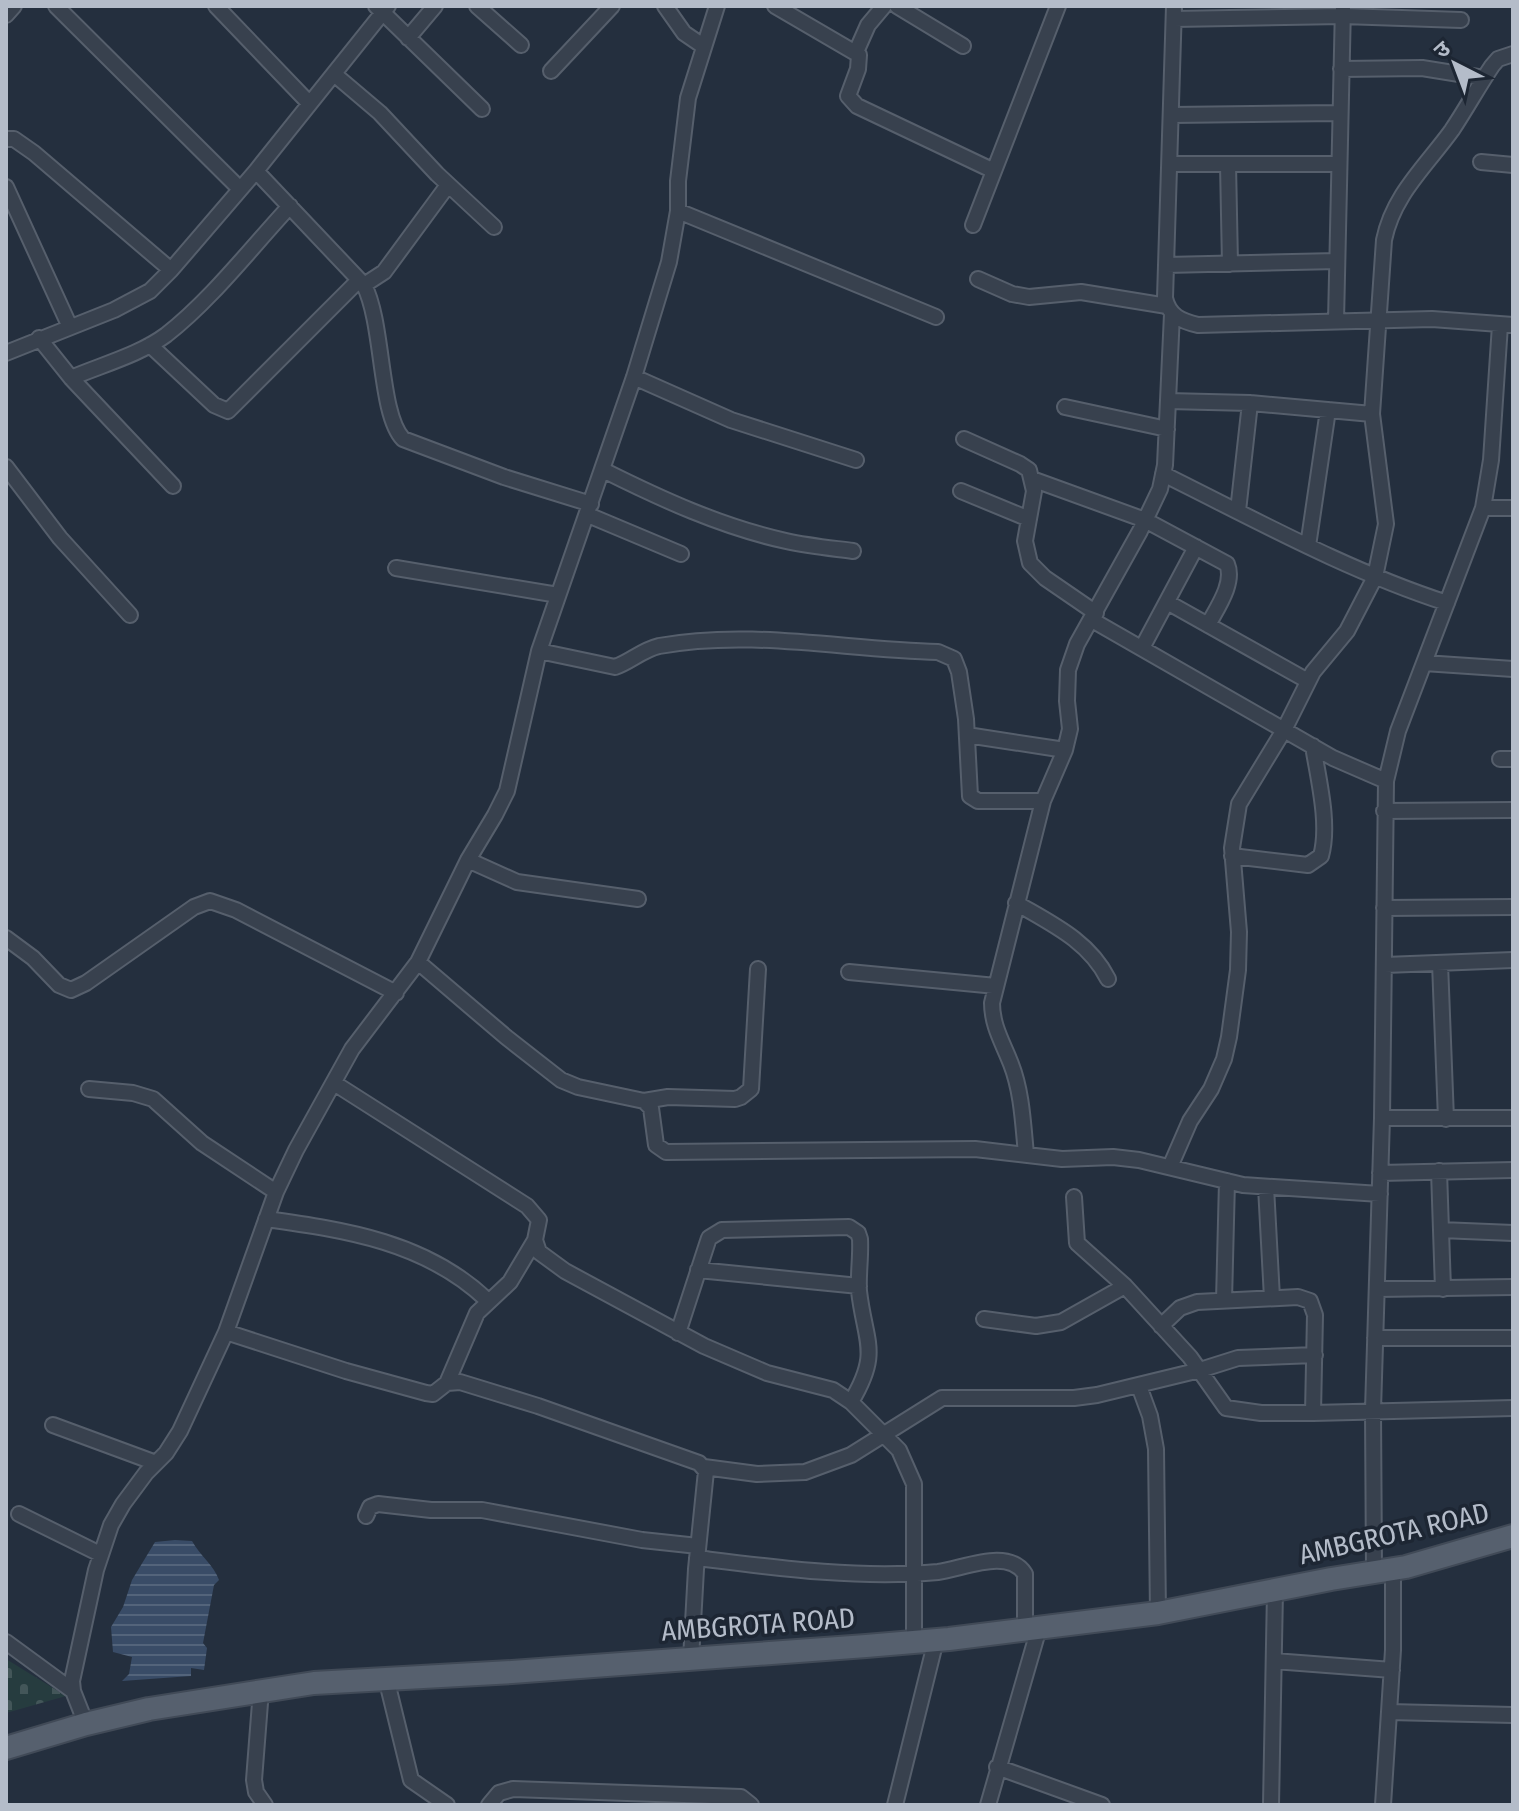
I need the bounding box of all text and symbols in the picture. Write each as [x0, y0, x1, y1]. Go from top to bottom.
north arrow [1415, 24, 1495, 104]
text: उ [1428, 34, 1457, 64]
street label: AMBGROTA ROAD [1296, 1496, 1492, 1571]
street label: AMBGROTA ROAD [660, 1601, 856, 1648]

